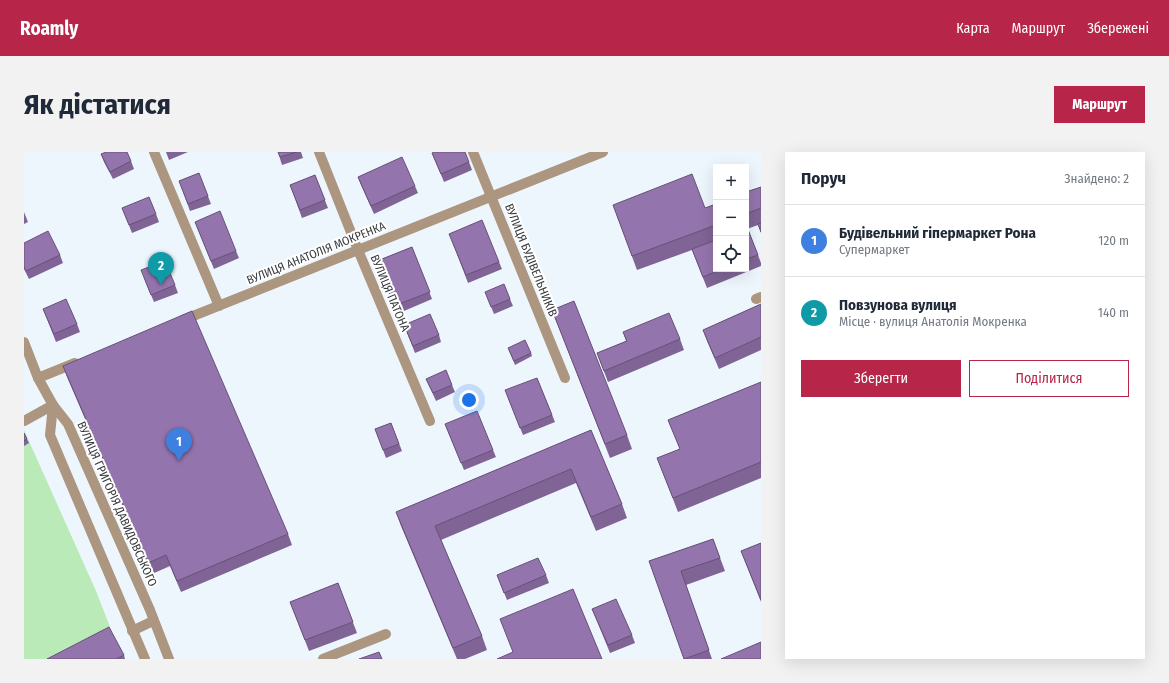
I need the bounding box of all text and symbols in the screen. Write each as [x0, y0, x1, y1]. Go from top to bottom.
text: Roamly [20, 17, 78, 40]
text: Карта [956, 20, 990, 37]
text: Маршрут [1012, 20, 1065, 37]
text: Збережені [1087, 20, 1149, 37]
button: Маршрут [1054, 86, 1145, 123]
text: Як дістатися [24, 88, 171, 121]
map controls [713, 164, 749, 272]
button: + [713, 164, 749, 200]
text: Поруч [801, 168, 846, 189]
text: Знайдено: 2 [1064, 171, 1129, 186]
button: − [713, 200, 749, 236]
street label: ВУЛИЦЯ БУДІВЕЛЬНИКІВ [502, 202, 560, 319]
street label: ВУЛИЦЯ АНАТОЛІЯ МОКРЕНКА [245, 218, 388, 287]
text: Будівельний гіпермаркет Рона [839, 224, 1036, 242]
text: 1 [811, 233, 817, 248]
text: 120 m [1098, 233, 1129, 248]
button: locate [713, 236, 749, 272]
text: Супермаркет [839, 242, 910, 257]
pin: 2 [148, 252, 174, 285]
street label: ВУЛИЦЯ ПАТОНА [368, 253, 413, 334]
text: Повзунова вулиця [839, 296, 957, 314]
text: 2 [811, 305, 817, 320]
text: 140 m [1098, 305, 1129, 320]
text: Місце · вулиця Анатолія Мокренка [839, 314, 1027, 329]
button: Зберегти [801, 360, 961, 397]
button: Поділитися [969, 360, 1129, 397]
your location [459, 390, 479, 410]
street label: ВУЛИЦЯ ГРИГОРІЯ ДАВИДОВСЬКОГО [74, 419, 160, 589]
pin: 1 [166, 428, 192, 461]

